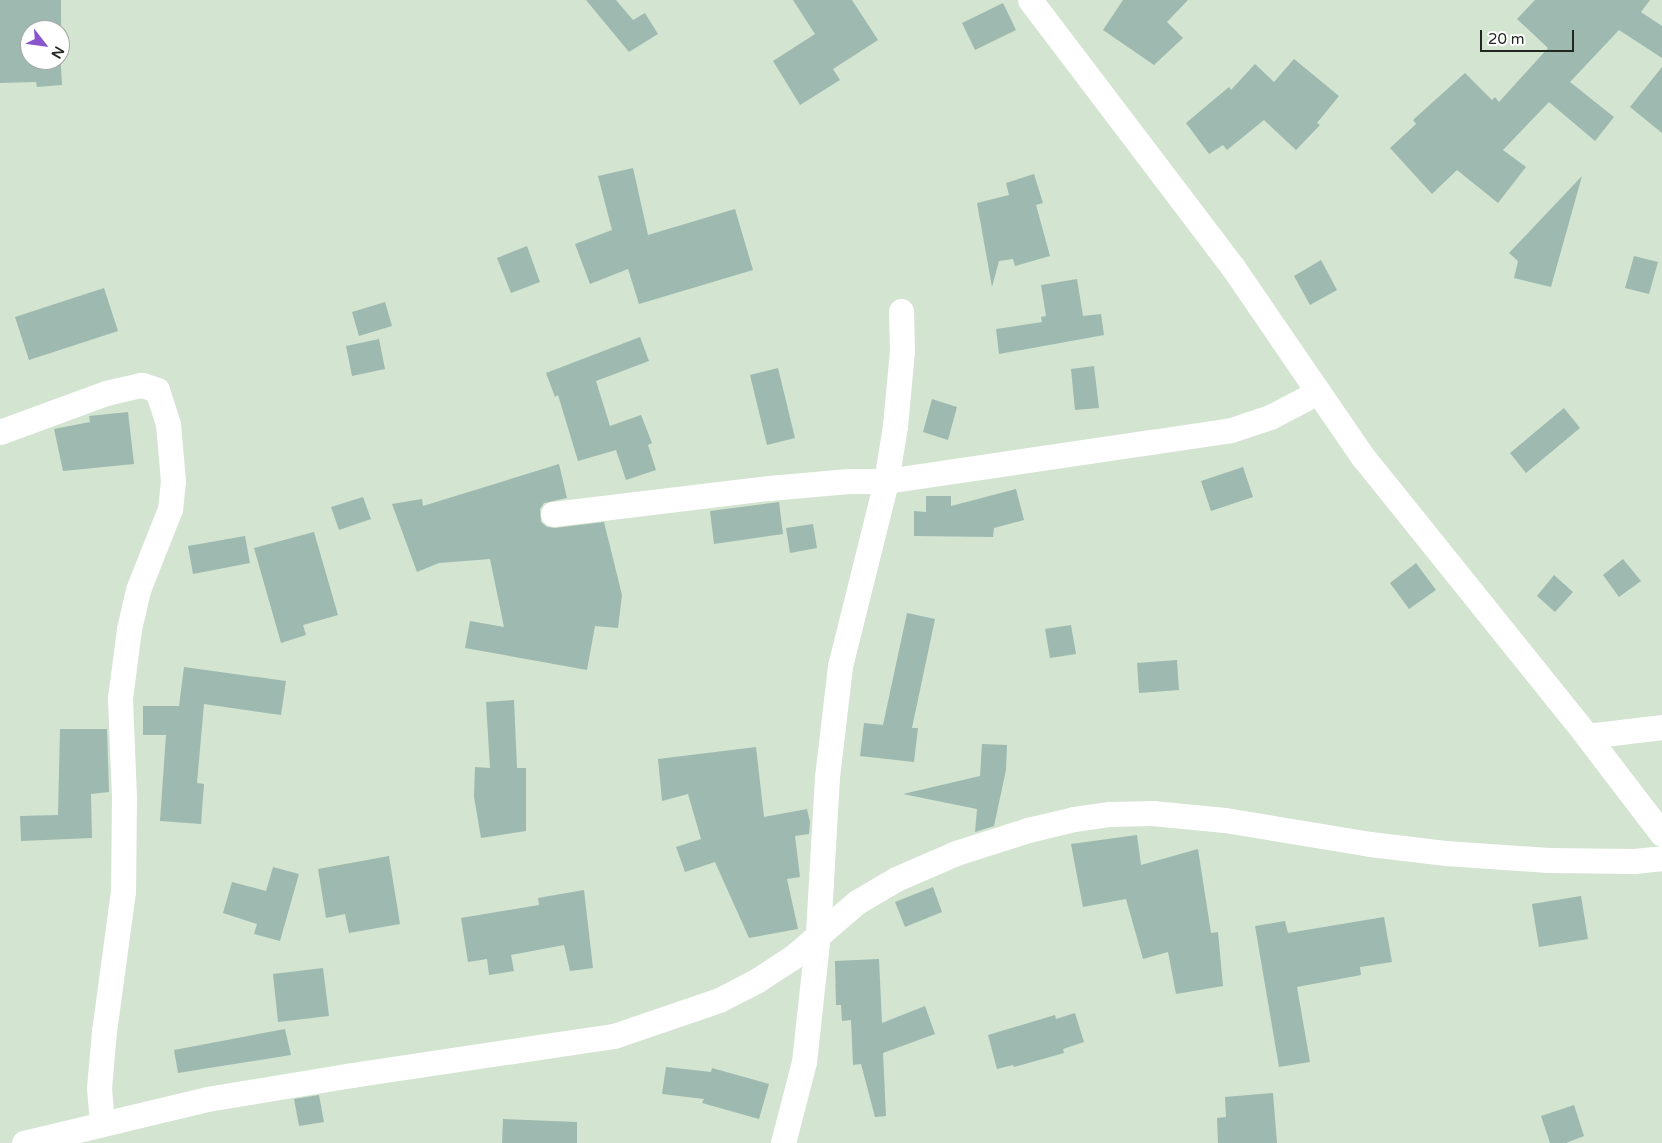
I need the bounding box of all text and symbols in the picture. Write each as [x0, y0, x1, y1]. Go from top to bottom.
north arrow [20, 20, 70, 70]
scale bar [1482, 20, 1576, 52]
text: 20 m [1488, 30, 1525, 48]
text: N [47, 43, 68, 61]

